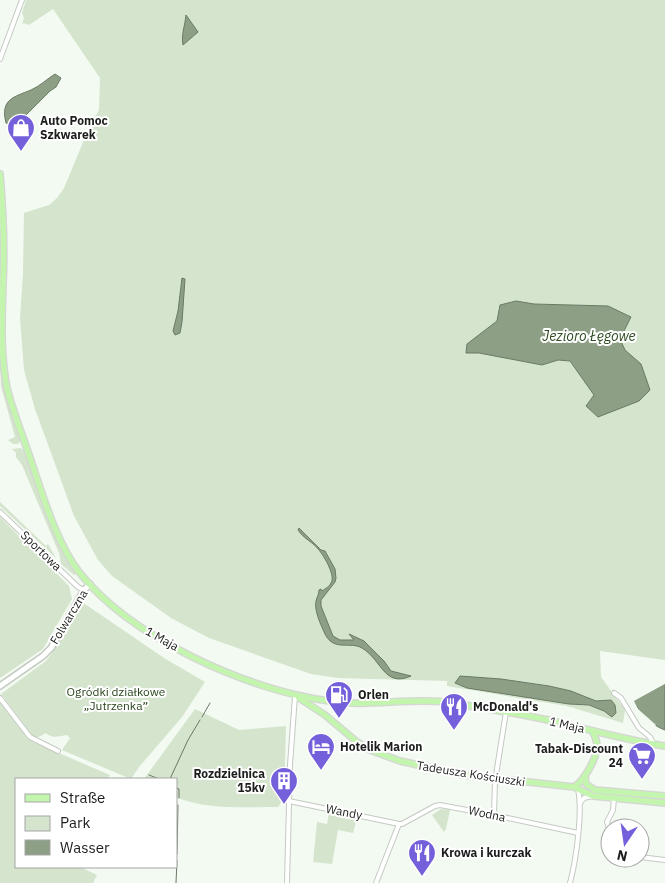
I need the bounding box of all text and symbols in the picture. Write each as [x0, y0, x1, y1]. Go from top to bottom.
shop icon: Auto Pomoc Szkwarek [6, 113, 36, 152]
place label: Auto Pomoc Szkwarek [40, 113, 108, 142]
water label: Jezioro Łęgowe [542, 327, 636, 345]
street label: Sportowa [18, 527, 65, 574]
street label: Folwarczna [46, 586, 91, 647]
street label: 1 Maja [143, 623, 182, 654]
fuel station icon: Orlen [324, 680, 354, 719]
park label: Ogródki działkowe „Jutrzenka” [67, 684, 166, 713]
place label: Orlen [358, 687, 389, 702]
restaurant icon: McDonald's [439, 692, 469, 731]
place label: McDonald's [473, 699, 538, 714]
street label: 1 Maja [548, 713, 587, 736]
hotel icon: Hotelik Marion [306, 732, 336, 771]
place label: Hotelik Marion [340, 739, 422, 754]
place label: Tabak-Discount 24 [535, 741, 623, 770]
supermarket icon: Tabak-Discount 24 [627, 741, 657, 780]
street label: Tadeusza Kościuszki [416, 758, 526, 789]
place label: Rozdzielnica 15kv [193, 766, 266, 795]
building icon: Rozdzielnica 15kv [269, 766, 299, 805]
legend [15, 778, 178, 868]
text: Straße [60, 788, 105, 807]
street label: Wandy [325, 801, 364, 822]
street label: Wodna [467, 802, 508, 825]
text: Park [60, 813, 90, 832]
north arrow [600, 818, 650, 868]
text: Wasser [60, 838, 110, 857]
restaurant icon: Krowa i kurczak [407, 838, 437, 877]
place label: Krowa i kurczak [441, 845, 532, 860]
text: N [615, 846, 629, 866]

